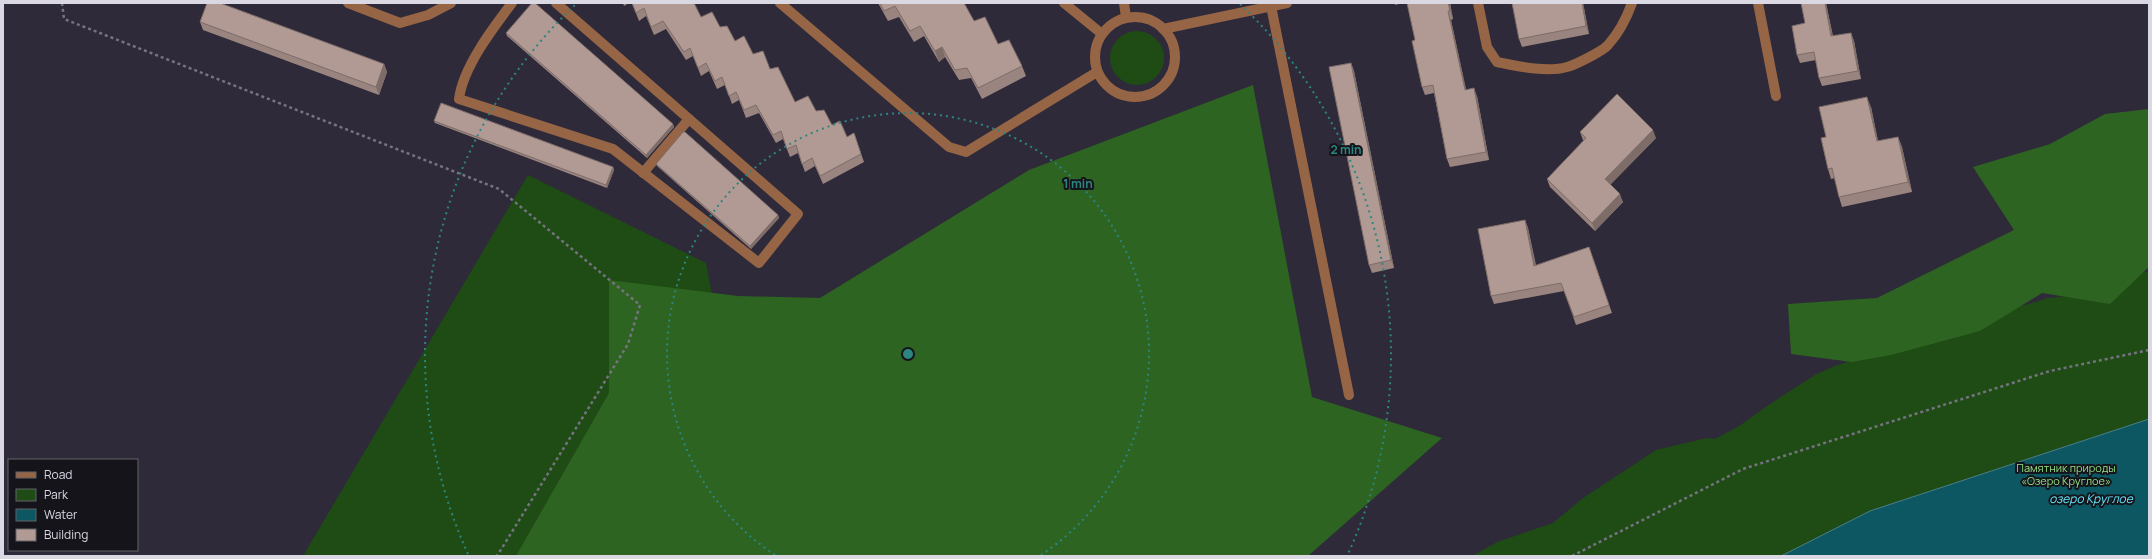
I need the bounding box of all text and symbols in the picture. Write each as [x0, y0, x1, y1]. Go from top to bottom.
text: 2 min [1330, 141, 1362, 158]
text: 1 min [1063, 175, 1093, 192]
centre of rings [901, 347, 915, 361]
legend [8, 459, 138, 551]
park label: Памятник природы «Озеро Круглое» [2016, 460, 2116, 488]
text: Road [44, 466, 72, 483]
text: Park [44, 486, 69, 503]
water label: озеро Круглое [2049, 490, 2134, 507]
text: Water [44, 506, 78, 523]
text: Building [44, 526, 88, 543]

